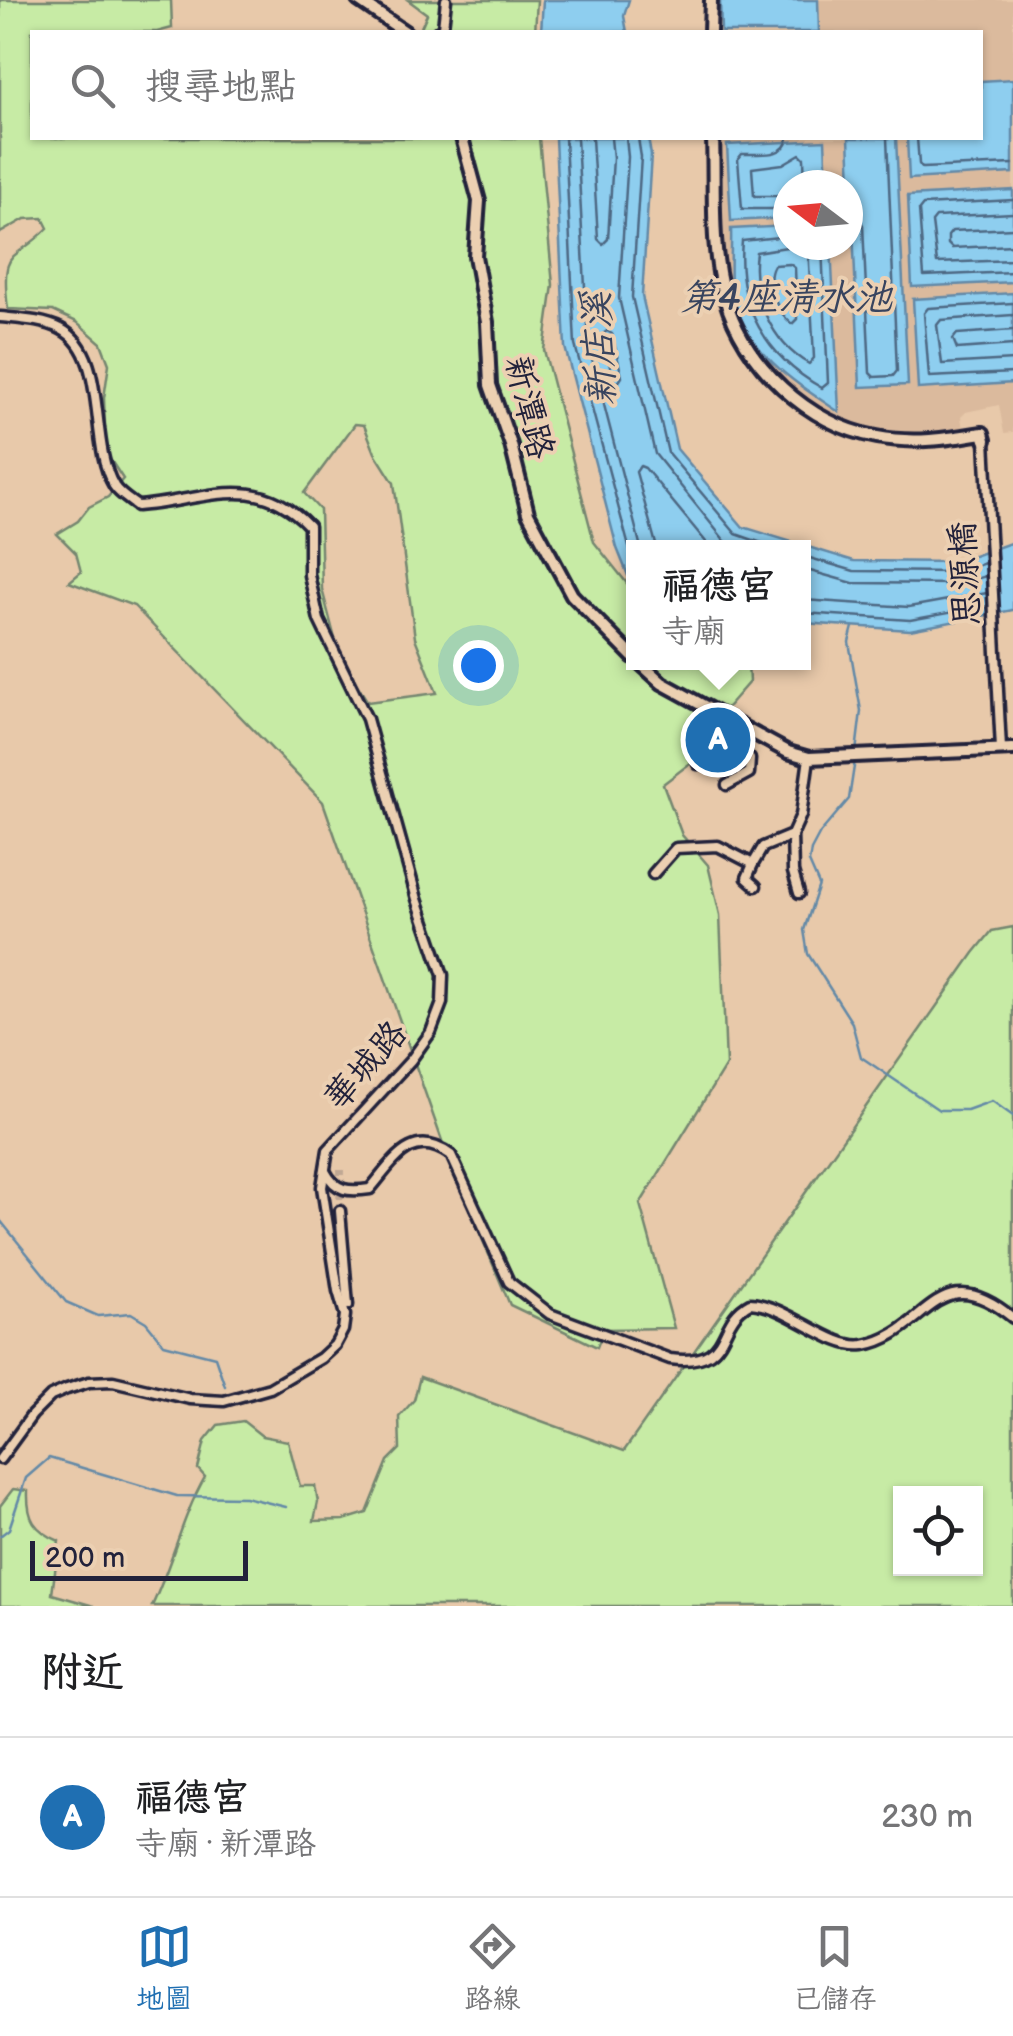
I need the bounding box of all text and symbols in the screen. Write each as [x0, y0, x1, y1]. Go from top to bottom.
search box [30, 30, 983, 140]
icon: search [65, 58, 120, 113]
text: 搜尋地點 [145, 65, 297, 110]
north arrow [773, 170, 863, 260]
water label: 第4座清水池 [680, 276, 894, 321]
water label: 新店溪 [574, 289, 625, 407]
street label: 新潭路 [495, 351, 562, 464]
street label: 思源橋 [941, 520, 990, 627]
popup [626, 540, 811, 670]
text: 福德宮 [661, 564, 776, 609]
text: 寺廟 [661, 613, 726, 652]
your location [453, 640, 504, 691]
pin: A [686, 702, 750, 778]
street label: 華城路 [315, 1012, 417, 1120]
map controls [893, 1486, 983, 1576]
button: locate [893, 1486, 983, 1576]
scale bar [30, 1536, 248, 1580]
text: 200 m [45, 1542, 125, 1575]
text: 附近 [40, 1648, 124, 1699]
text: 福德宮 [135, 1776, 249, 1821]
text: A [63, 1798, 82, 1837]
text: 230 m [881, 1798, 973, 1837]
text: 寺廟 · 新潭路 [135, 1825, 316, 1864]
tab: 地圖 [136, 1919, 192, 2016]
tab: 路線 [464, 1919, 521, 2016]
tab: 已儲存 [793, 1919, 877, 2016]

